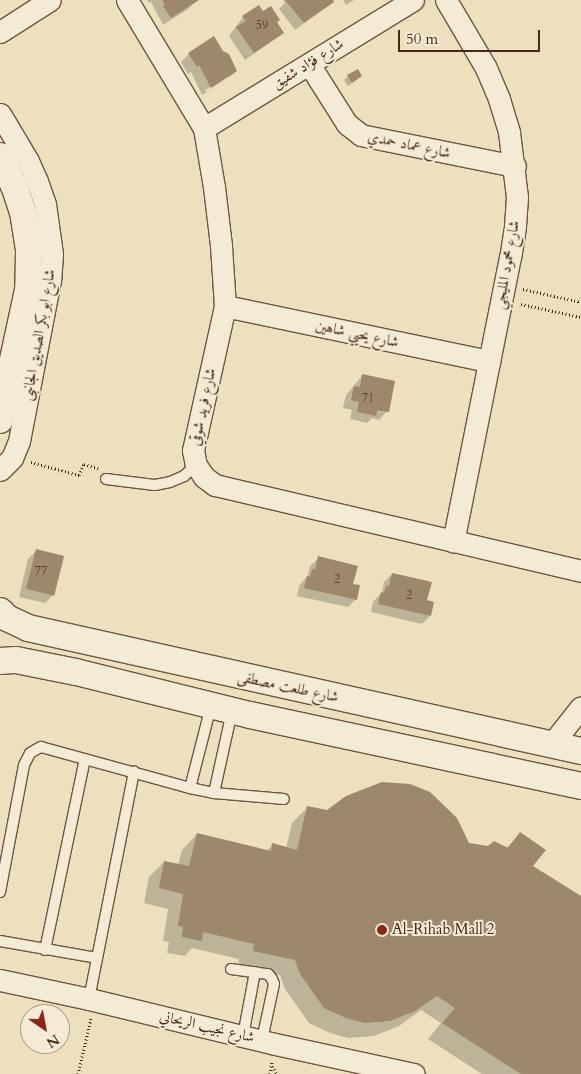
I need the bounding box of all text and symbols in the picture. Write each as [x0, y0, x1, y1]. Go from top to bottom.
house number: 59 [256, 19, 268, 33]
scale bar [401, 20, 544, 52]
text: 50 m [406, 29, 438, 49]
street label: شارع فؤاد شفيق [269, 35, 347, 93]
street label: شارع عماد حمدي [366, 127, 452, 163]
street label: شارع محمود المليجي [490, 219, 524, 311]
street label: شارع ابو بكر الصديق الجانبى [19, 268, 59, 402]
street label: شارع يحيي شاهين [314, 316, 400, 352]
street label: شارع فريد شوقي [186, 366, 220, 448]
house number: 71 [362, 392, 374, 406]
house number: 77 [35, 565, 47, 579]
house number: 2 [334, 573, 340, 587]
house number: 2 [406, 589, 412, 603]
street label: شارع طلعت مصطفى [236, 668, 340, 706]
place label: Al-Rihab Mall 2 [392, 921, 495, 939]
marker: Al-Rihab Mall 2 [376, 924, 388, 936]
north arrow [20, 1004, 70, 1054]
street label: شارع نجيب الريحاني [158, 1007, 256, 1047]
text: N [43, 1030, 63, 1052]

